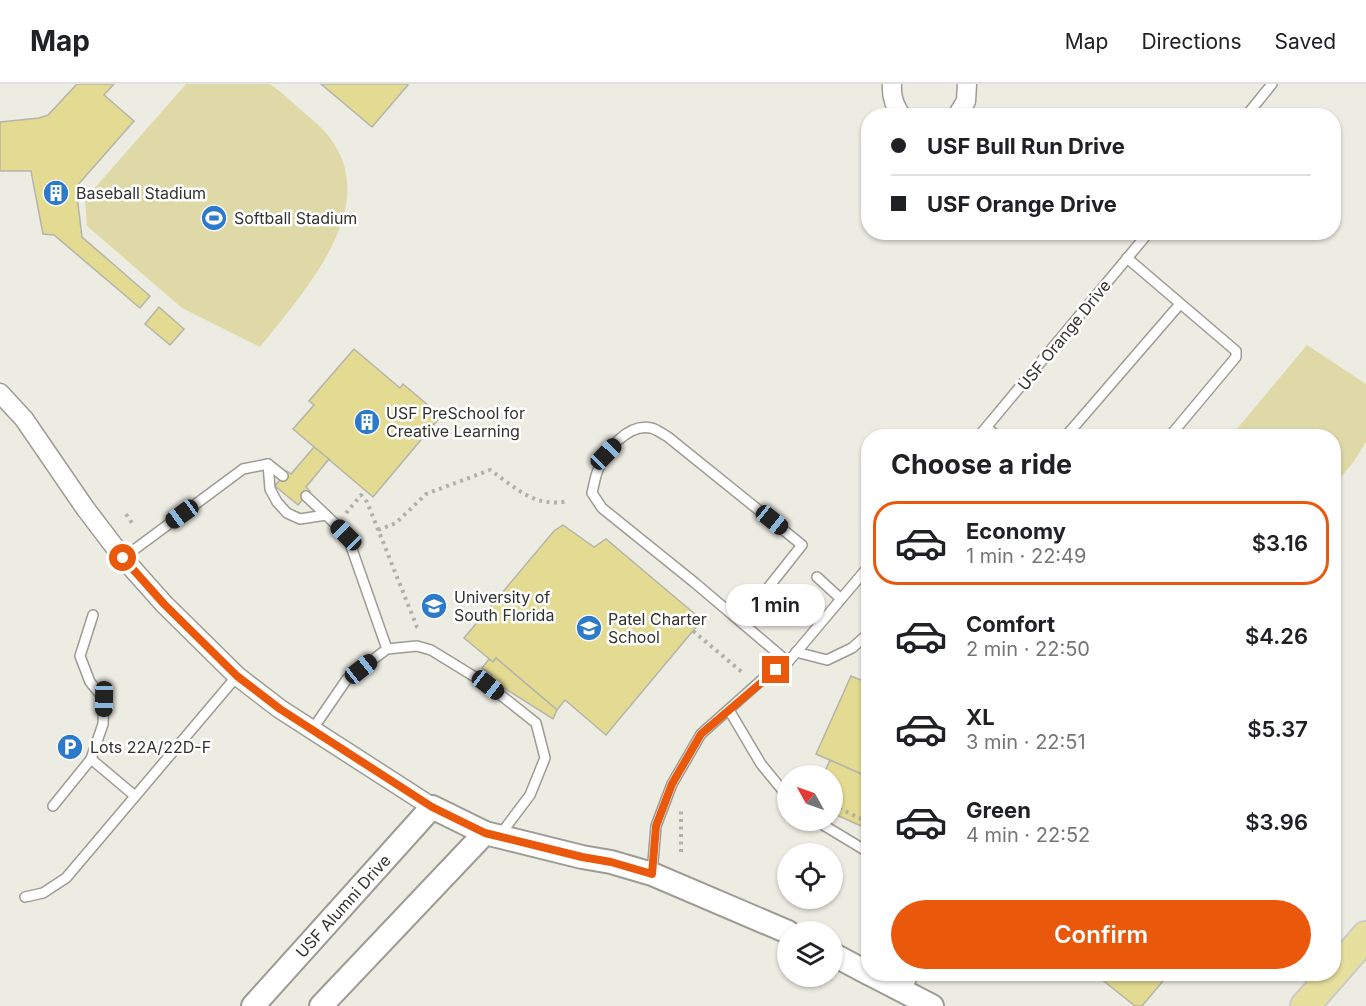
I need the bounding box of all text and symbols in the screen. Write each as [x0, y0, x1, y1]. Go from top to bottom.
text: Map [30, 24, 90, 58]
text: Map [1065, 29, 1108, 54]
text: Directions [1141, 29, 1242, 54]
text: Saved [1275, 29, 1336, 54]
text: USF Bull Run Drive [927, 133, 1125, 159]
building icon: Baseball Stadium [41, 178, 71, 208]
place label: Baseball Stadium [76, 183, 206, 203]
text: USF Orange Drive [927, 191, 1117, 217]
sports icon: Softball Stadium [199, 203, 229, 233]
place label: Softball Stadium [234, 208, 357, 228]
street label: USF Orange Drive [1013, 276, 1115, 394]
place label: USF PreSchool for Creative Learning [386, 403, 525, 441]
building icon: USF PreSchool for Creative Learning [352, 407, 382, 437]
car [587, 435, 625, 473]
text: Choose a ride [891, 448, 1072, 481]
car [162, 496, 202, 532]
car [752, 502, 792, 538]
car [327, 516, 365, 554]
icon: car [894, 516, 948, 570]
text: Economy [966, 518, 1066, 544]
text: $3.16 [1252, 530, 1308, 556]
route start [109, 544, 136, 571]
text: 1 min · 22:49 [966, 544, 1086, 568]
callout: 1 min [726, 583, 826, 625]
place label: University of South Florida [454, 587, 554, 625]
school or university icon: University of South Florida [419, 591, 449, 621]
text: 1 min [751, 593, 800, 617]
place label: Patel Charter School [608, 609, 707, 647]
icon: car [894, 609, 948, 663]
text: Comfort [966, 611, 1055, 637]
school or university icon: Patel Charter School [574, 613, 604, 643]
text: $4.26 [1245, 623, 1308, 649]
text: 2 min · 22:50 [966, 637, 1090, 661]
car [341, 651, 381, 687]
route end [762, 656, 789, 683]
car [468, 667, 508, 703]
car [95, 681, 113, 717]
icon: car [894, 702, 948, 756]
text: XL [966, 704, 995, 730]
text: $5.37 [1247, 716, 1308, 742]
text: 3 min · 22:51 [966, 730, 1086, 754]
parking icon: Lots 22A/22D-F [55, 732, 85, 762]
place label: Lots 22A/22D-F [90, 737, 211, 757]
north arrow [777, 765, 843, 831]
map controls [777, 765, 843, 987]
icon: car [894, 795, 948, 849]
text: Green [966, 797, 1031, 823]
text: $3.96 [1245, 809, 1308, 835]
text: 4 min · 22:52 [966, 823, 1090, 847]
button: locate [777, 843, 843, 909]
street label: USF Alumni Drive [291, 850, 395, 962]
button: Confirm [891, 900, 1311, 969]
button: layers [777, 921, 843, 987]

